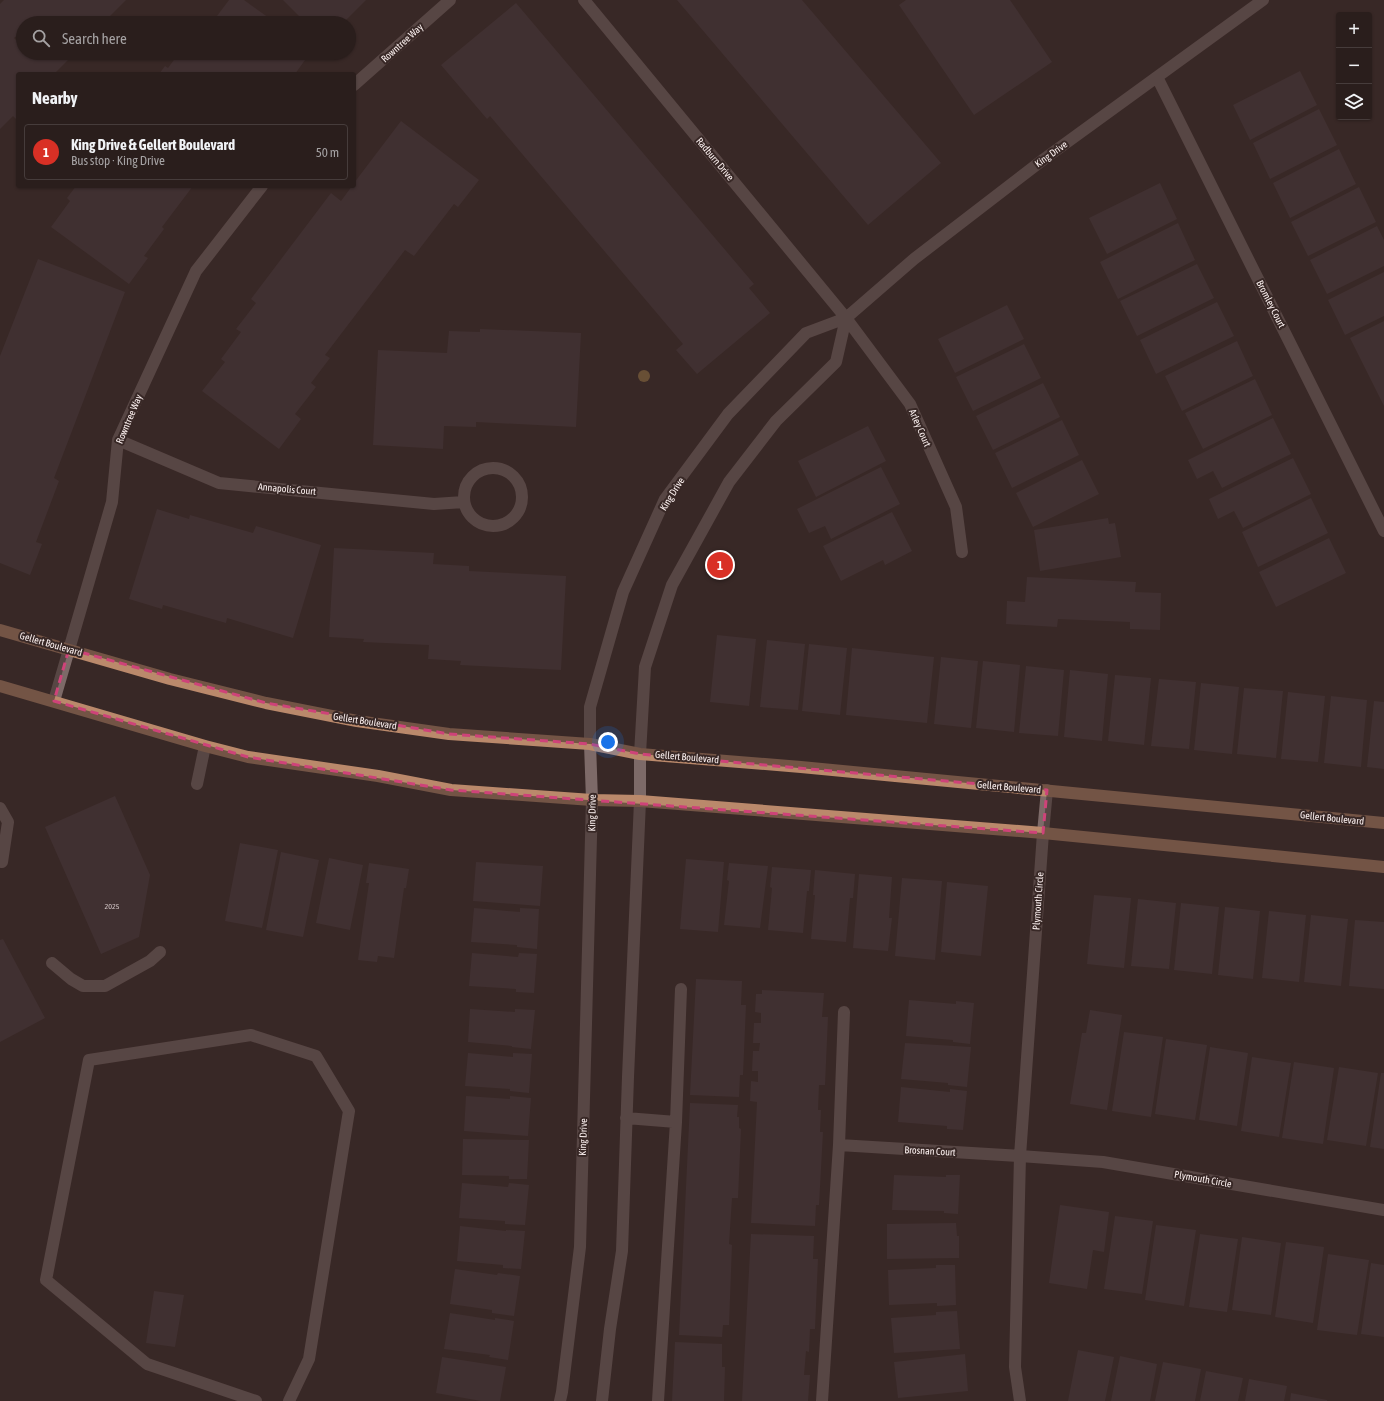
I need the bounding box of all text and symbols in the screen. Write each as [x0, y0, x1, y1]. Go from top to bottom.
map controls [1336, 12, 1372, 120]
button: + [1336, 12, 1372, 48]
search box [16, 16, 356, 60]
street label: Rowntree Way [379, 21, 425, 65]
icon: search [30, 27, 52, 49]
text: Search here [62, 30, 127, 47]
button: − [1336, 48, 1372, 84]
button: layers [1336, 84, 1372, 120]
text: Nearby [32, 88, 78, 108]
street label: Radburn Drive [694, 135, 736, 183]
text: King Drive & Gellert Boulevard [71, 136, 235, 153]
street label: King Drive [1033, 138, 1070, 169]
text: 1 [43, 145, 49, 160]
text: 50 m [316, 145, 339, 160]
text: Bus stop · King Drive [71, 153, 165, 168]
street label: Bromley Court [1254, 278, 1288, 330]
street label: Rowntree Way [114, 393, 144, 445]
street label: Arley Court [907, 407, 933, 449]
street label: King Drive [657, 475, 687, 513]
street label: Annapolis Court [257, 481, 317, 497]
pin: 1 [707, 550, 733, 580]
street label: Gellert Boulevard [19, 630, 84, 658]
street label: Gellert Boulevard [332, 711, 398, 732]
your location [598, 732, 618, 752]
street label: Gellert Boulevard [654, 749, 720, 765]
street label: Gellert Boulevard [976, 779, 1042, 795]
street label: King Drive [586, 794, 598, 832]
street label: Gellert Boulevard [1299, 809, 1365, 827]
street label: Plymouth Circle [1030, 871, 1046, 930]
house number: 2025 [104, 902, 120, 911]
street label: King Drive [577, 1118, 589, 1156]
street label: Brosnan Court [904, 1144, 956, 1158]
street label: Plymouth Circle [1174, 1169, 1233, 1190]

